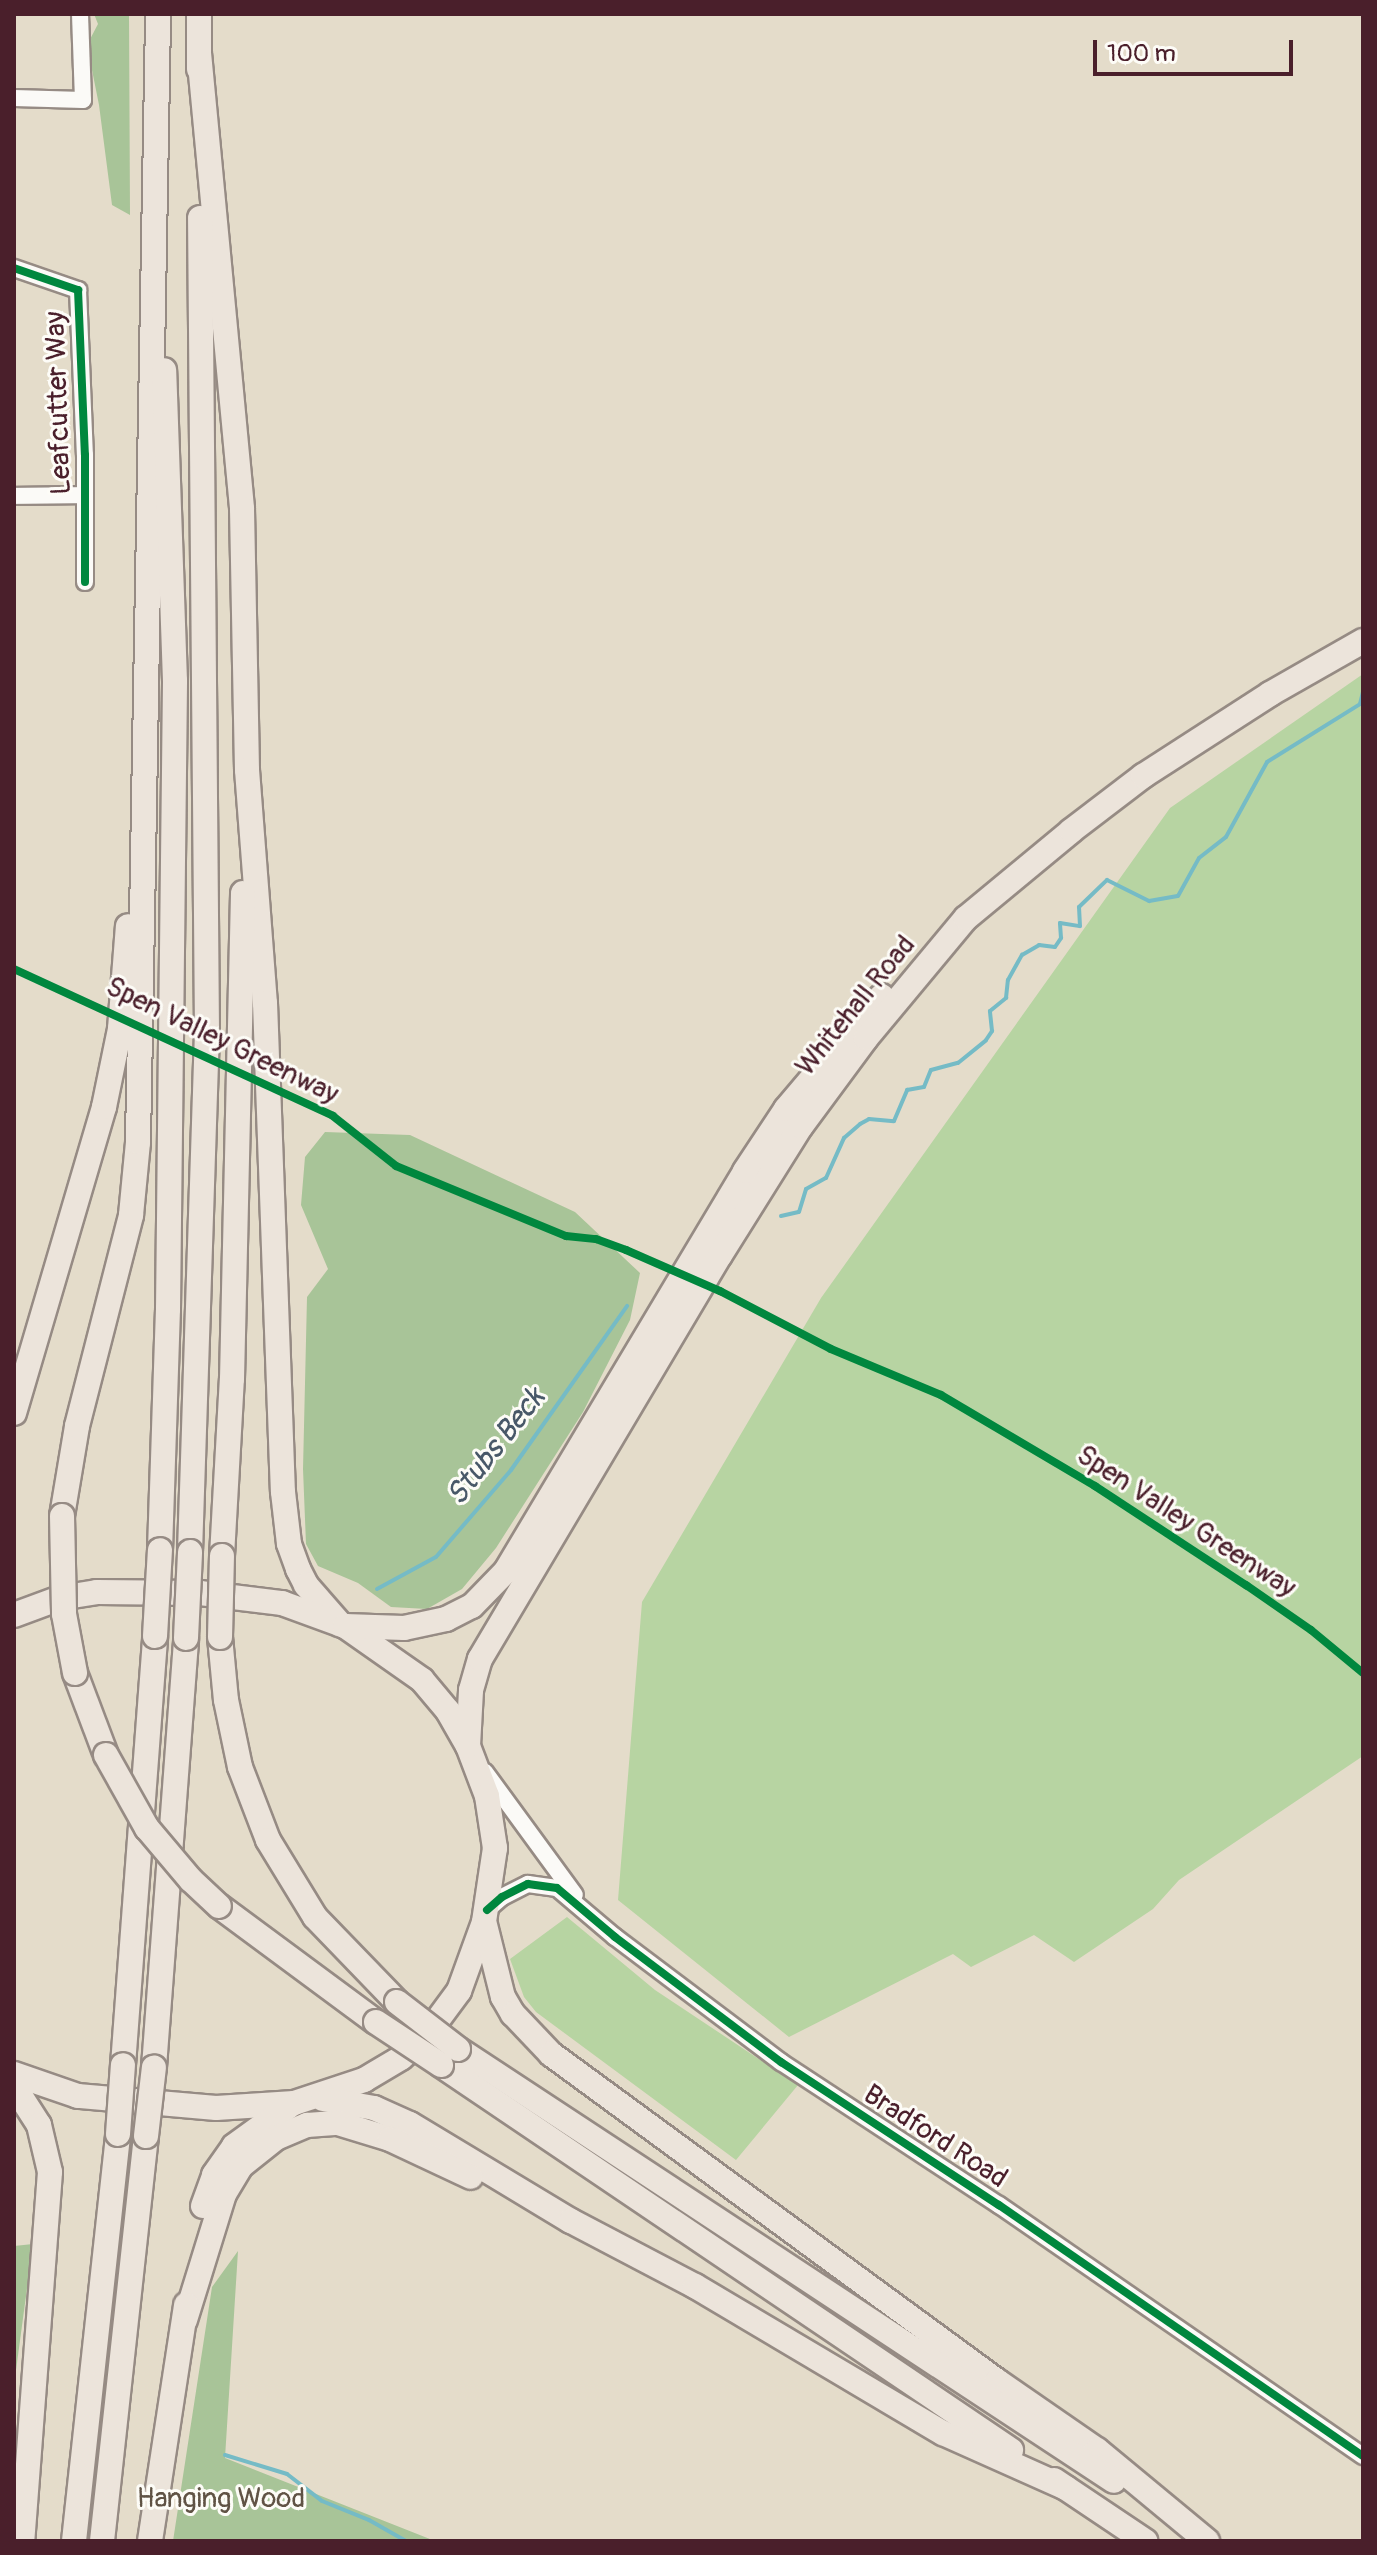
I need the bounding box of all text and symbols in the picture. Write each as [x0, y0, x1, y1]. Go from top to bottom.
scale bar [1097, 24, 1297, 74]
text: 100 m [1107, 39, 1176, 68]
street label: Leafcutter Way [39, 311, 79, 495]
street label: Whitehall Road [789, 929, 923, 1083]
street label: Spen Valley Greenway [100, 970, 344, 1112]
water label: Stubs Beck [439, 1381, 553, 1513]
street label: Spen Valley Greenway [1070, 1439, 1302, 1605]
street label: Bradford Road [857, 2078, 1013, 2196]
park label: Hanging Wood [137, 2482, 305, 2516]

